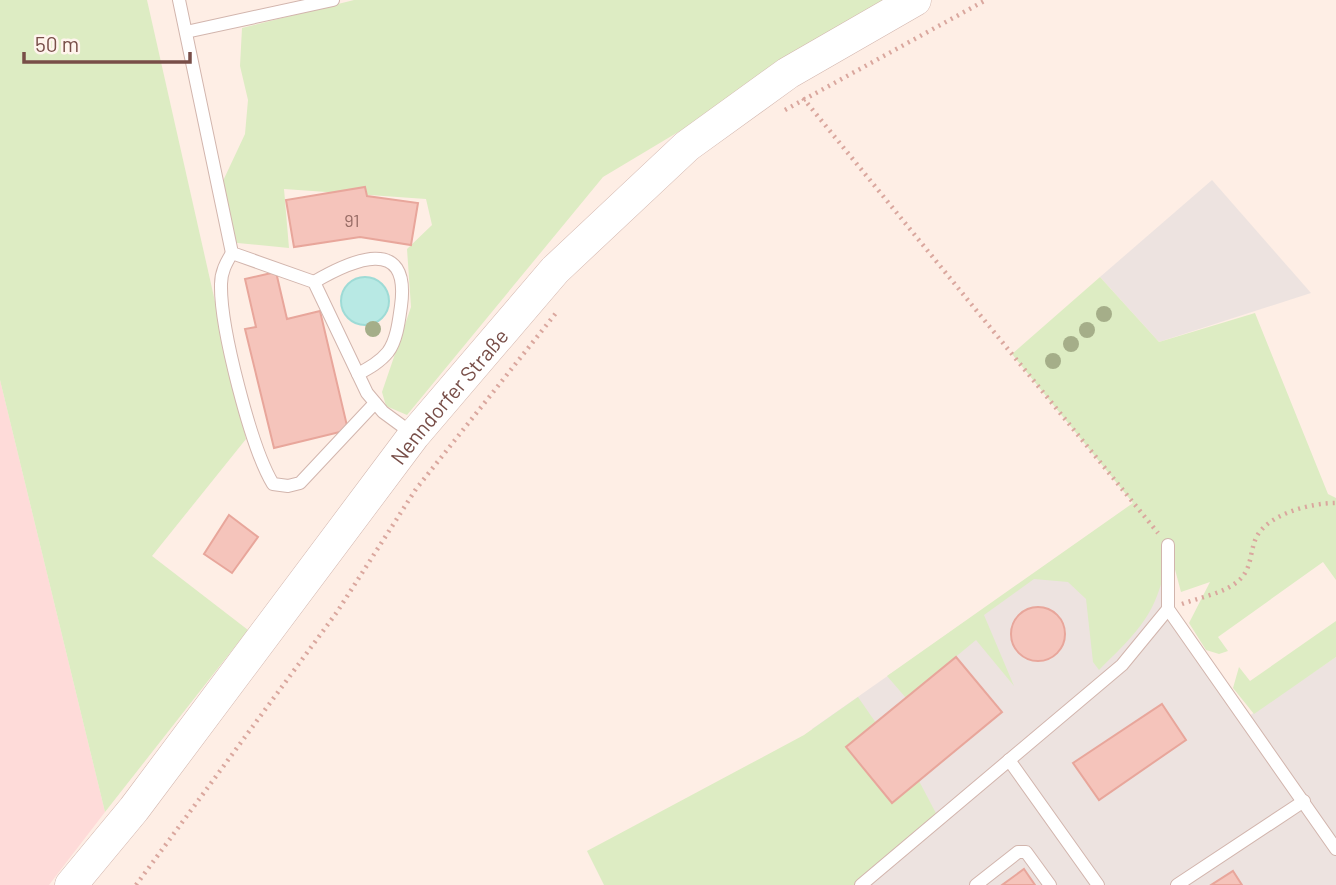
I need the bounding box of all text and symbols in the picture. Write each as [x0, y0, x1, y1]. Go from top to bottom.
scale bar [24, 21, 191, 65]
text: 50 m [35, 31, 79, 56]
house number: 91 [344, 209, 360, 231]
street label: Nenndorfer Straße [384, 323, 512, 469]

